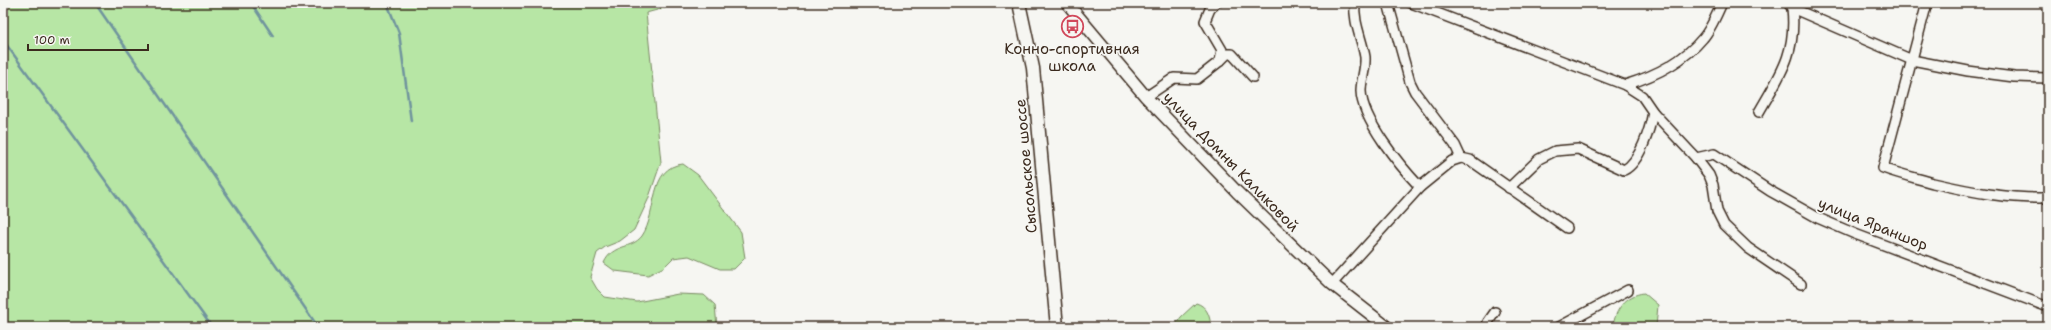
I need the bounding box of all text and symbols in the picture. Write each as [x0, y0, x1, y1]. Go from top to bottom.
bus stop icon: Конно-спортивная школа [1059, 13, 1085, 39]
scale bar [28, 26, 148, 52]
text: 100 m [34, 32, 70, 48]
place label: Конно-спортивная школа [1004, 39, 1140, 76]
street label: улица Домны Каликовой [1159, 88, 1303, 236]
street label: Сысольское шоссе [1010, 98, 1042, 234]
street label: улица Яраншор [1815, 193, 1931, 255]

